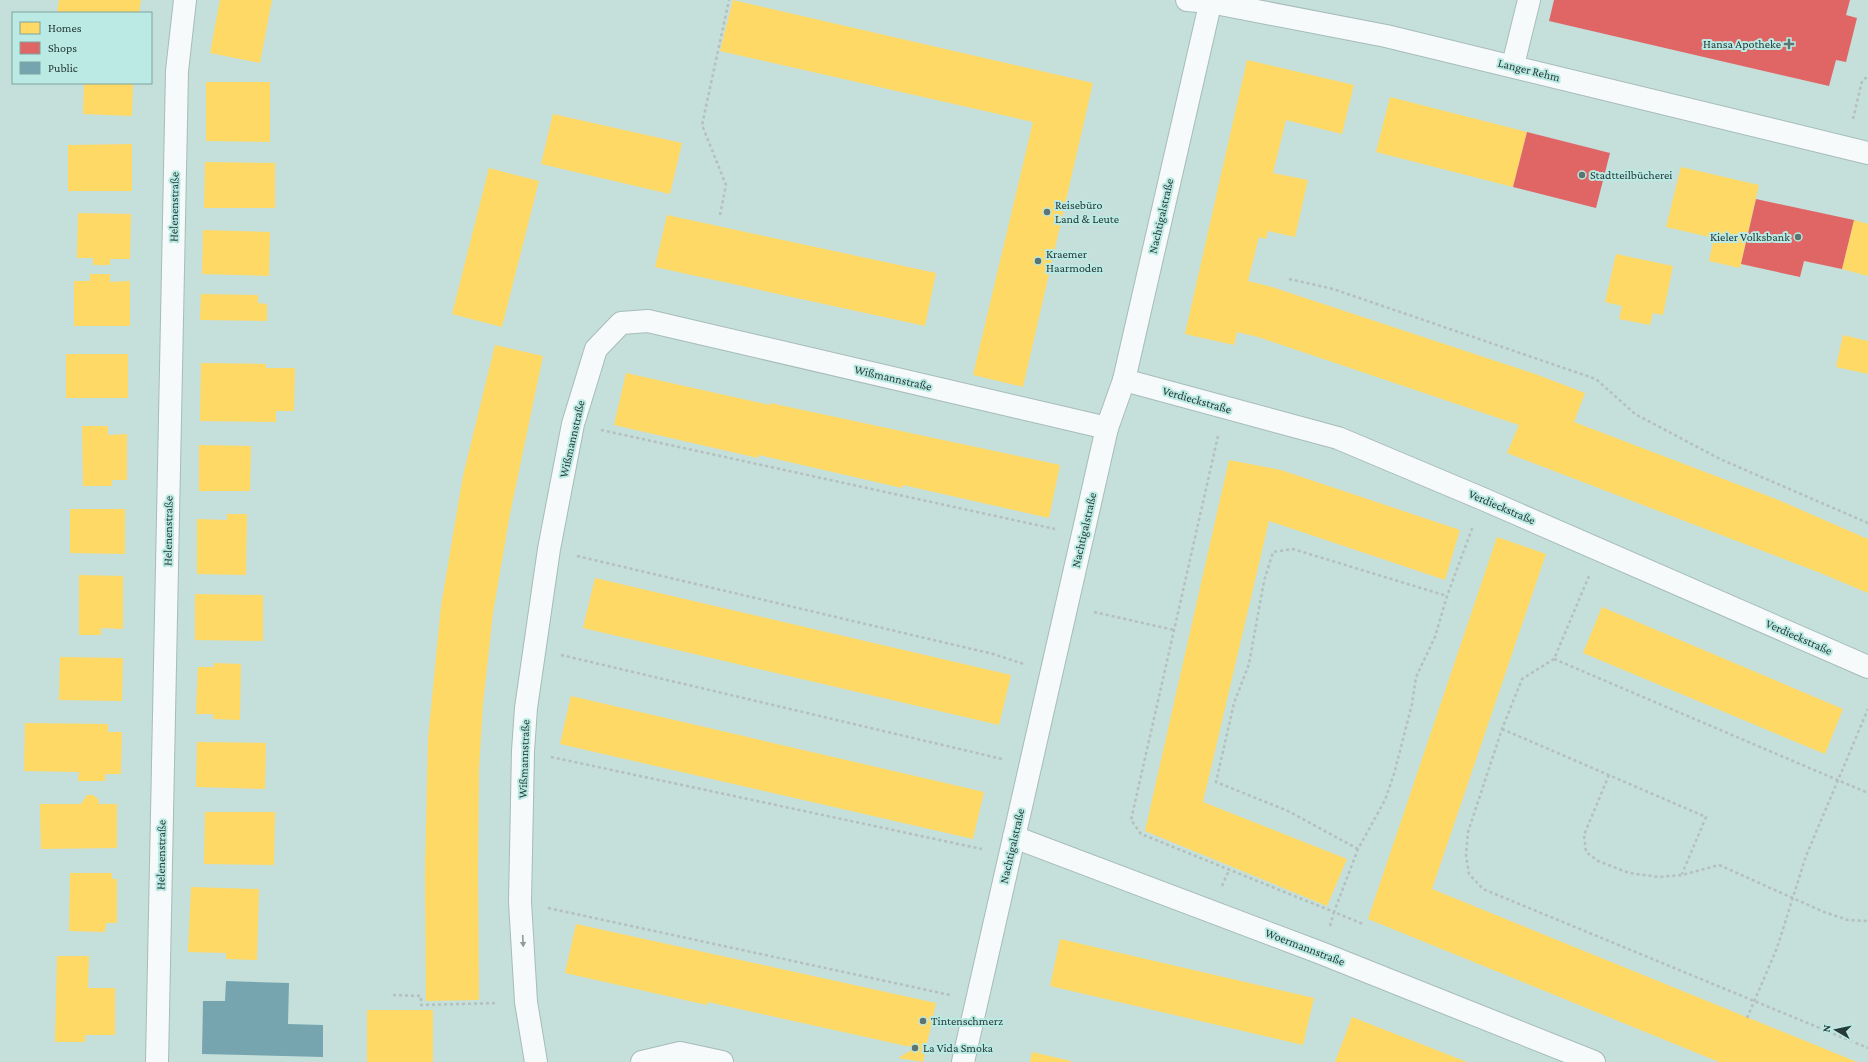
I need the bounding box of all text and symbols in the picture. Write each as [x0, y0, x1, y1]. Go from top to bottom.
legend [12, 12, 152, 84]
text: Homes [48, 21, 82, 35]
place label: Hansa Apotheke [1703, 37, 1781, 51]
marker: Hansa Apotheke [1784, 39, 1794, 49]
text: Shops [48, 41, 77, 55]
street label: Langer Rehm [1497, 56, 1562, 85]
text: Public [48, 61, 78, 75]
place label: Stadtteilbücherei [1590, 168, 1672, 182]
marker: Stadtteilbücherei [1577, 170, 1587, 180]
street label: Helenenstraße [166, 172, 182, 242]
street label: Nachtigalstraße [1146, 177, 1176, 255]
place label: Reisebüro Land & Leute [1055, 198, 1119, 226]
marker: Reisebüro Land & Leute [1042, 207, 1052, 217]
place label: Kieler Volksbank [1710, 230, 1790, 244]
marker: Kieler Volksbank [1793, 232, 1803, 242]
place label: Kraemer Haarmoden [1046, 247, 1103, 275]
marker: Kraemer Haarmoden [1033, 256, 1043, 266]
street label: Wißmannstraße [853, 362, 933, 394]
street label: Verdieckstraße [1161, 383, 1233, 417]
street label: Wißmannstraße [556, 399, 588, 479]
street label: Verdieckstraße [1467, 487, 1537, 527]
street label: Nachtigalstraße [1069, 491, 1099, 569]
street label: Helenenstraße [160, 496, 176, 566]
street label: Verdieckstraße [1764, 616, 1834, 658]
street label: Wißmannstraße [516, 719, 532, 799]
street label: Nachtigalstraße [997, 807, 1027, 885]
street label: Helenenstraße [153, 820, 169, 890]
street label: Woermannstraße [1263, 925, 1347, 969]
one-way arrow [519, 935, 526, 947]
north arrow [1816, 1010, 1856, 1050]
place label: Tintenschmerz [931, 1014, 1003, 1028]
marker: Tintenschmerz [918, 1016, 928, 1026]
text: N [1820, 1023, 1833, 1033]
place label: La Vida Smoka [923, 1041, 994, 1055]
marker: La Vida Smoka [910, 1043, 920, 1053]

